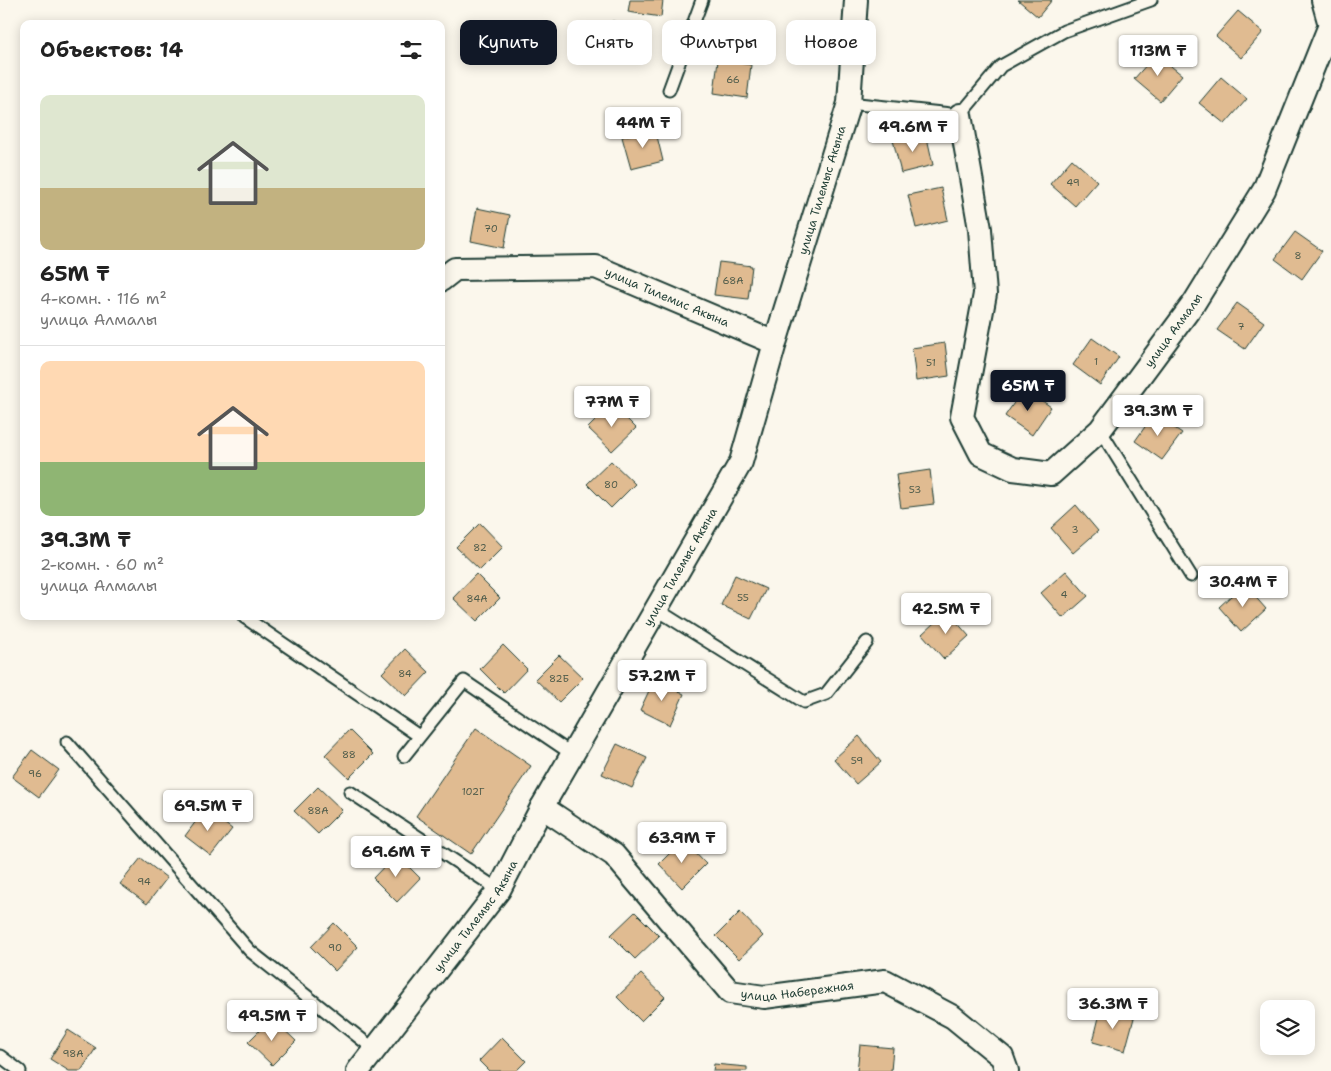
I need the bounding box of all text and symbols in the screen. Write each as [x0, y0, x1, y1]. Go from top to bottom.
chip: Купить [460, 20, 557, 65]
chip: Снять [567, 20, 652, 65]
chip: Фильтры [662, 20, 776, 65]
chip: Новое [786, 20, 876, 65]
pin: 113M ₸ [1117, 34, 1199, 77]
text: Объектов: 14 [40, 36, 183, 64]
icon: filters [397, 36, 425, 64]
text: 113M ₸ [1130, 40, 1186, 61]
house number: 66 [726, 73, 740, 86]
pin: 44M ₸ [608, 106, 678, 149]
pin: 49.6M ₸ [867, 110, 959, 153]
text: 44M ₸ [616, 112, 670, 133]
text: 49.6M ₸ [878, 116, 948, 137]
street label: улица Тилемыс Акына [795, 123, 850, 257]
icon: home [188, 128, 278, 218]
house number: 49 [1066, 176, 1080, 189]
house number: 70 [484, 222, 498, 235]
house number: 8 [1295, 249, 1302, 262]
text: 65M ₸ [40, 260, 109, 288]
street label: улица Тилемис Акына [603, 264, 732, 331]
house number: 68А [723, 274, 743, 287]
text: 4-комн. · 116 m² [40, 288, 167, 309]
street label: улица Алмалы [1141, 290, 1206, 371]
text: улица Алмалы [40, 309, 157, 330]
house number: 7 [1238, 320, 1245, 333]
house number: 1 [1094, 355, 1098, 368]
house number: 51 [926, 356, 936, 369]
pin: 65M ₸ [993, 370, 1063, 412]
text: 65M ₸ [1002, 375, 1054, 396]
pin: 77M ₸ [577, 386, 647, 428]
text: 77M ₸ [585, 391, 639, 412]
icon: home [188, 393, 278, 483]
pin: 39.3M ₸ [1112, 394, 1204, 437]
text: 39.3M ₸ [1123, 400, 1193, 421]
house number: 80 [604, 478, 618, 491]
house number: 53 [909, 483, 921, 496]
street label: улица Тилемыс Акына [640, 504, 721, 629]
house number: 3 [1072, 523, 1079, 536]
text: 39.3M ₸ [40, 526, 131, 554]
house number: 82 [473, 541, 487, 554]
text: 2-комн. · 60 m² [40, 554, 164, 575]
pin: 30.4M ₸ [1197, 566, 1289, 608]
text: 30.4M ₸ [1209, 571, 1277, 592]
text: улица Алмалы [40, 575, 157, 596]
house number: 4 [1061, 588, 1068, 601]
house number: 55 [737, 591, 749, 604]
house number: 84А [467, 592, 487, 605]
pin: 42.5M ₸ [900, 592, 992, 635]
text: 42.5M ₸ [912, 598, 980, 619]
pin: 57.2M ₸ [616, 660, 708, 702]
text: 57.2M ₸ [628, 665, 696, 686]
house number: 84 [398, 667, 412, 680]
house number: 82Б [549, 672, 569, 685]
house number: 88 [342, 748, 356, 761]
house number: 59 [851, 754, 863, 767]
house number: 96 [28, 767, 42, 780]
house number: 102Г [462, 785, 485, 798]
pin: 69.5M ₸ [162, 790, 254, 832]
text: 69.5M ₸ [174, 795, 242, 816]
house number: 88А [307, 804, 329, 817]
pin: 63.9M ₸ [636, 822, 728, 864]
text: 63.9M ₸ [648, 827, 716, 848]
pin: 69.6M ₸ [350, 836, 442, 878]
text: 69.6M ₸ [362, 841, 430, 862]
street label: улица Тилемыс Акына [430, 857, 521, 975]
house number: 94 [137, 875, 151, 888]
house number: 90 [328, 941, 342, 954]
street label: улица Набережная [740, 977, 855, 1005]
pin: 36.3M ₸ [1067, 988, 1159, 1030]
text: 36.3M ₸ [1078, 993, 1148, 1014]
pin: 49.5M ₸ [226, 1000, 318, 1042]
map controls [1260, 1000, 1315, 1055]
button: layers [1260, 1000, 1315, 1055]
text: 49.5M ₸ [238, 1005, 306, 1026]
house number: 98А [62, 1047, 84, 1060]

